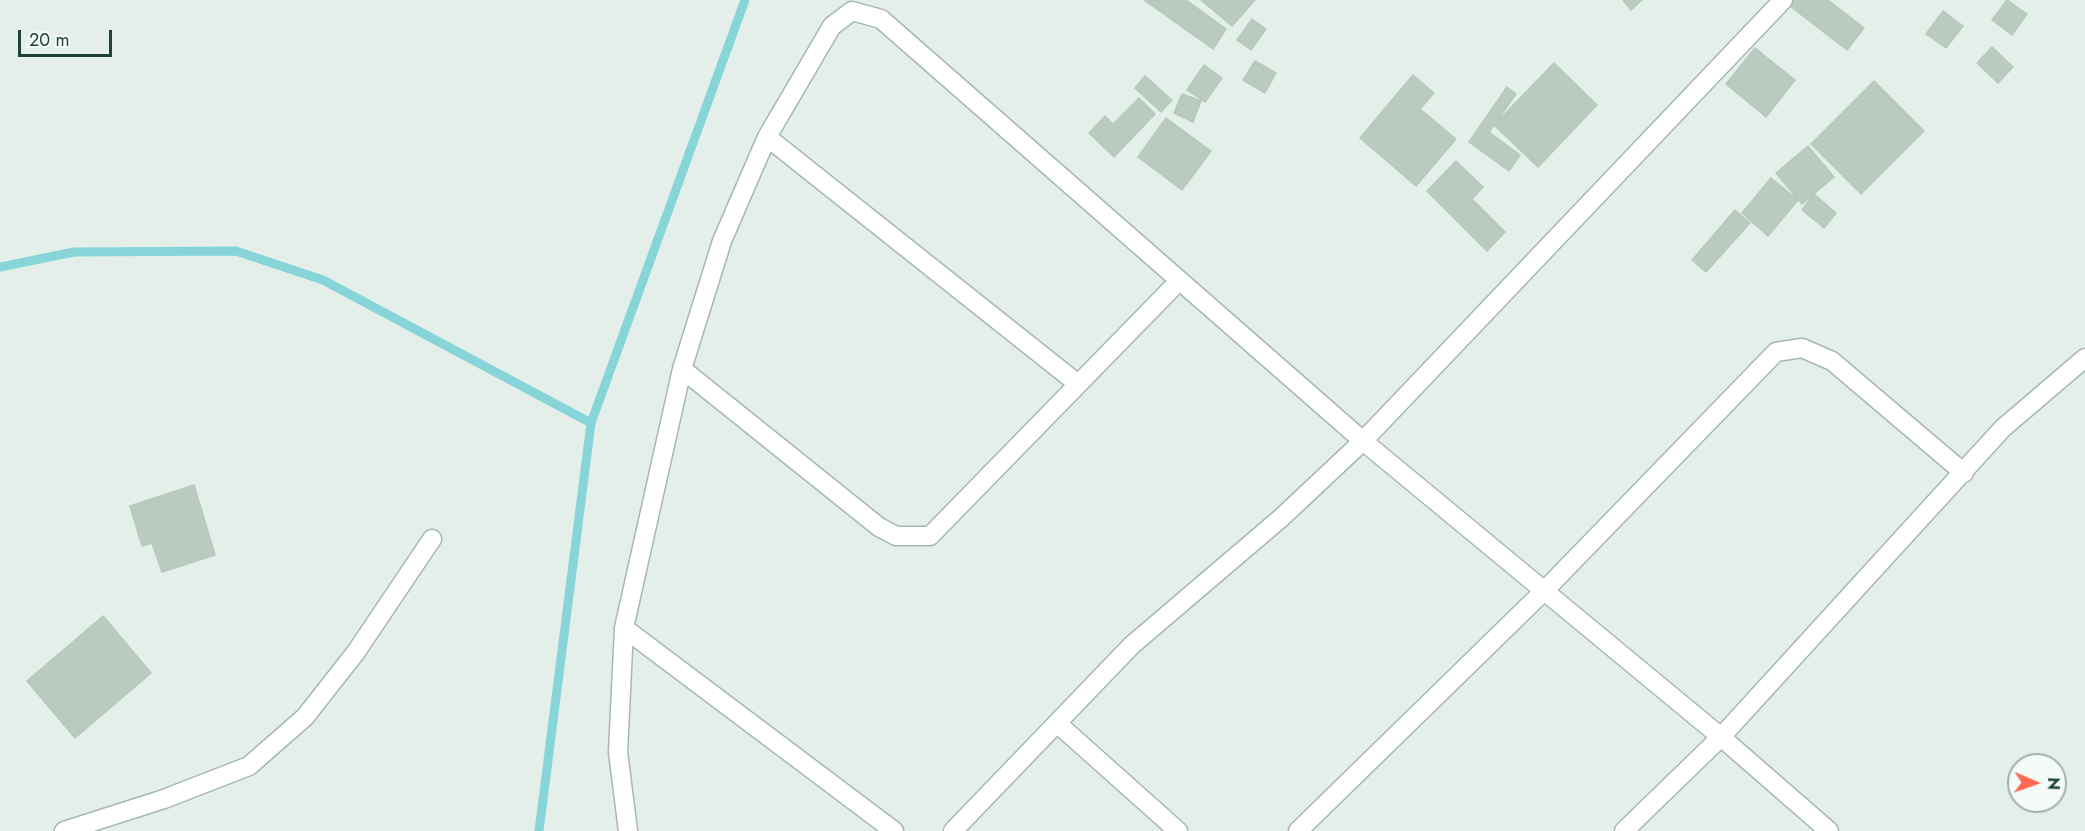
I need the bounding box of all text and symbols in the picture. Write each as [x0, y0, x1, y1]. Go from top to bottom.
scale bar [21, 18, 116, 56]
text: 20 m [29, 27, 69, 53]
north arrow [2007, 753, 2067, 813]
text: N [2042, 777, 2065, 790]

